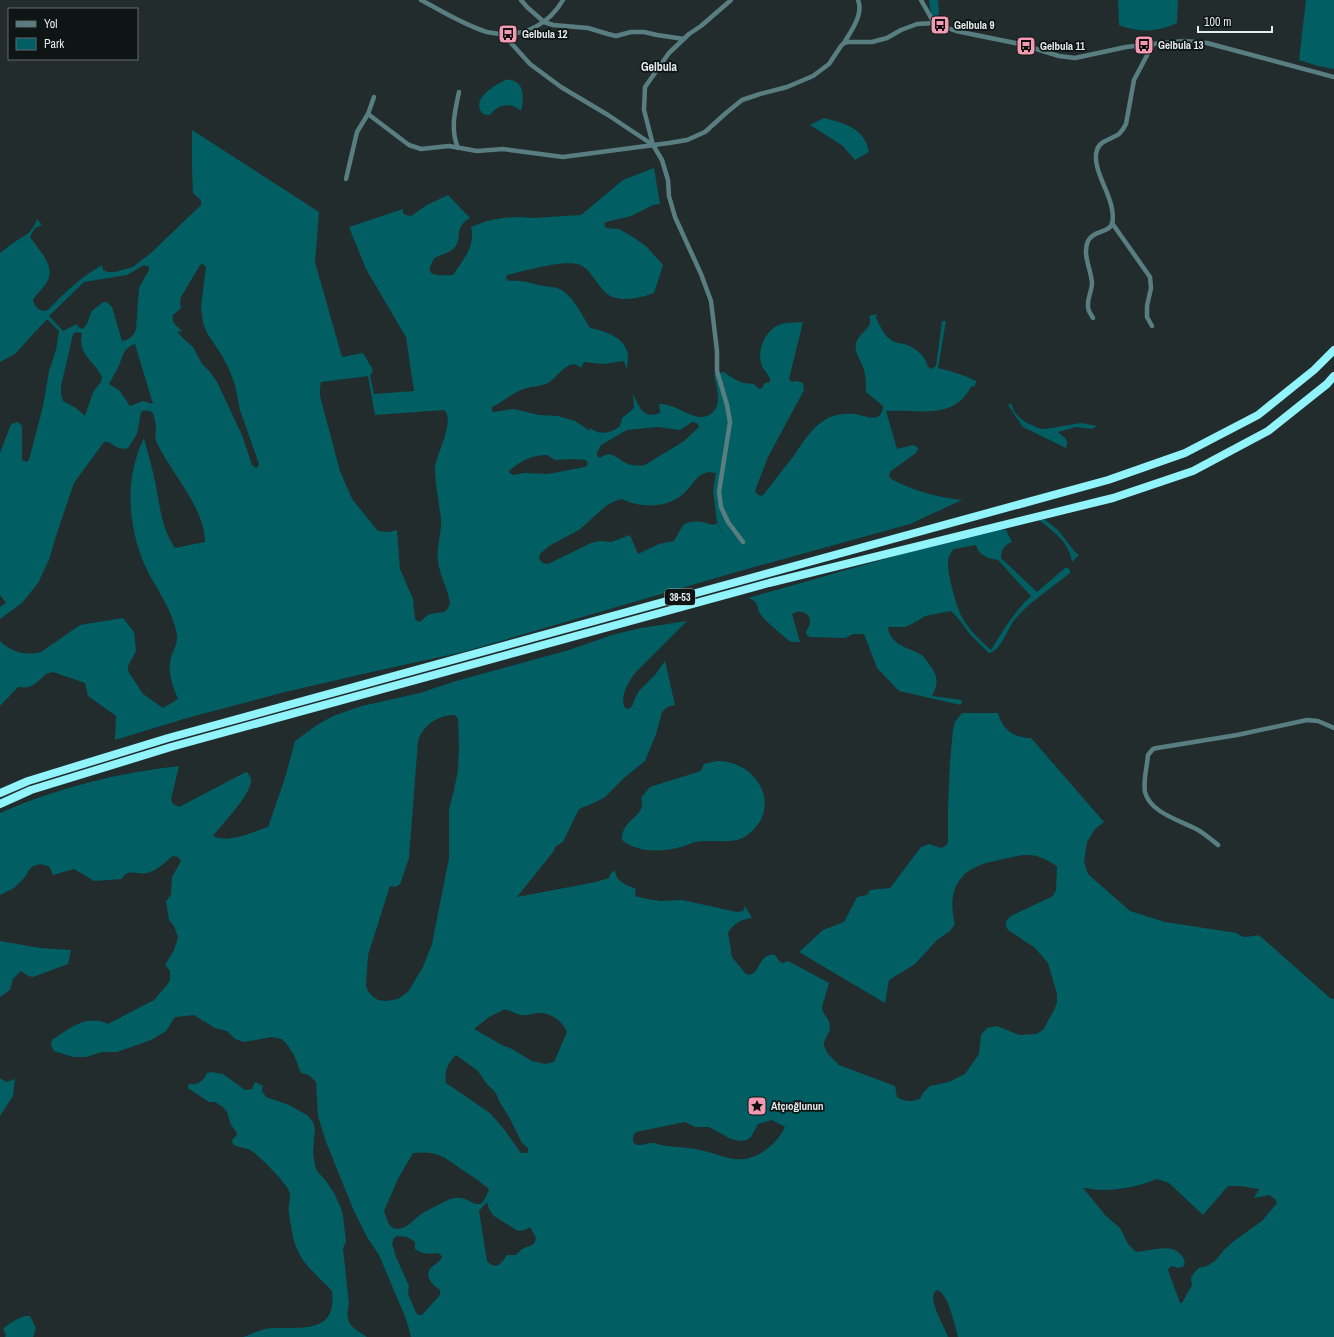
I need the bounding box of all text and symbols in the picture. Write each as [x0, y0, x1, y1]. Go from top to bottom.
legend [8, 8, 138, 60]
scale bar [1198, 8, 1272, 34]
bus stop icon: Gelbula 9 [929, 14, 951, 36]
text: 100 m [1204, 14, 1231, 30]
text: Yol [44, 16, 57, 32]
place label: Gelbula 9 [954, 18, 995, 32]
bus stop icon: Gelbula 12 [497, 23, 519, 45]
place label: Gelbula 12 [522, 27, 568, 41]
bus stop icon: Gelbula 13 [1133, 34, 1155, 56]
bus stop icon: Gelbula 11 [1015, 35, 1037, 57]
text: Park [44, 36, 64, 52]
place label: Gelbula 13 [1158, 38, 1204, 52]
place label: Gelbula 11 [1040, 39, 1085, 53]
district label: Gelbula [641, 59, 678, 75]
road number: 38-53 [665, 589, 695, 605]
place icon: Atçıoğlunun [746, 1095, 768, 1117]
place label: Atçıoğlunun [771, 1099, 824, 1113]

